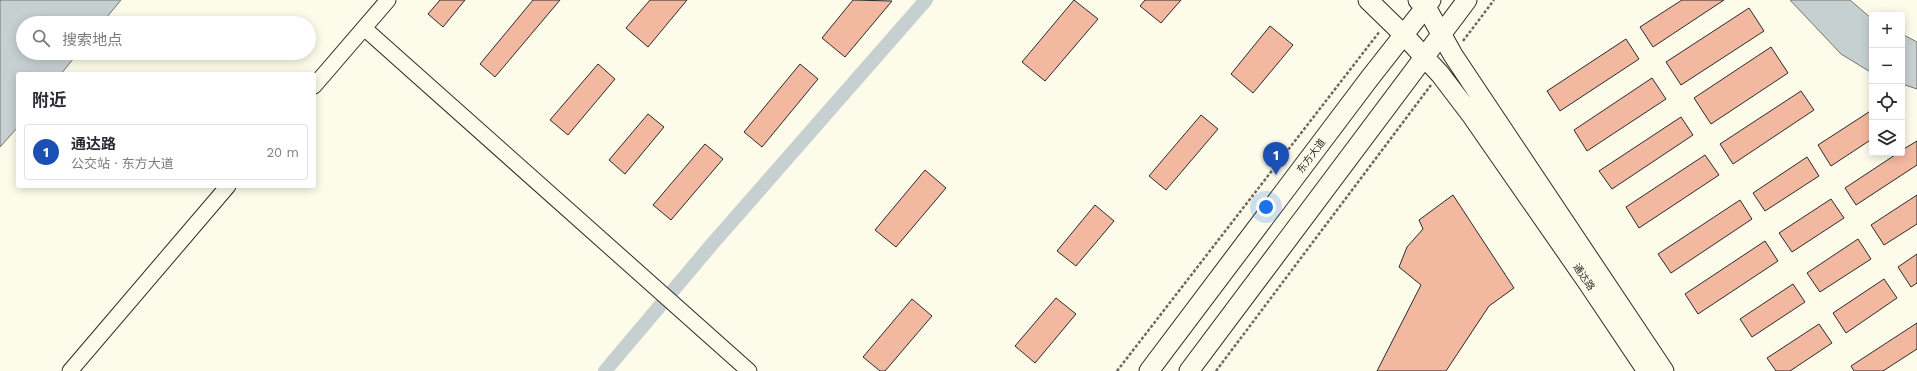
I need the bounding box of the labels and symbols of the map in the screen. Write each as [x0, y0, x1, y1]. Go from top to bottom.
street label: 东方大道 [1295, 137, 1327, 175]
pin: 1 [1263, 142, 1289, 175]
your location [1256, 197, 1276, 217]
street label: 通达路 [1571, 261, 1597, 293]

